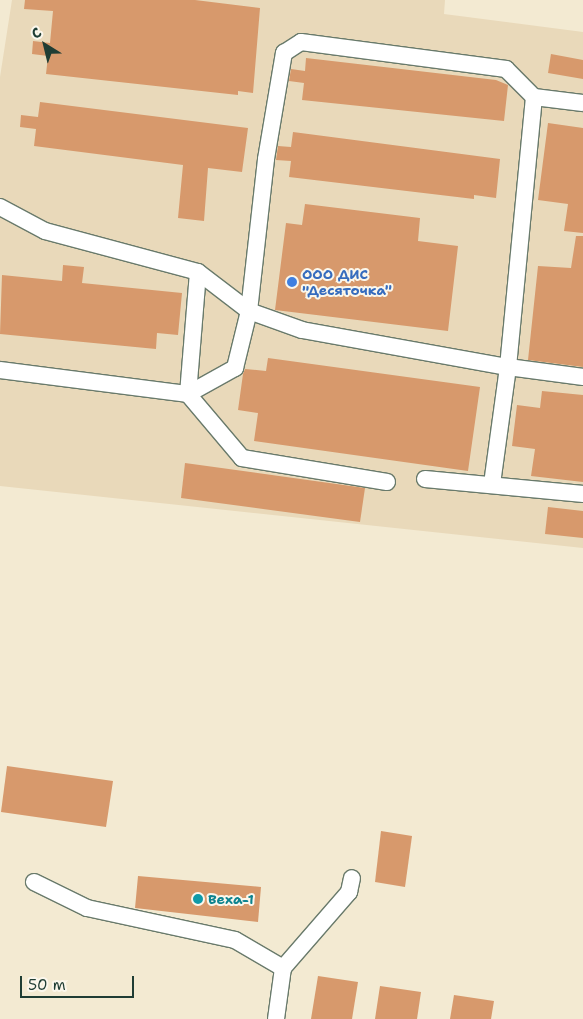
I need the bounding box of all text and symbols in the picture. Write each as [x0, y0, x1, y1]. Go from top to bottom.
north arrow [20, 20, 70, 70]
text: С [27, 23, 45, 43]
place label: ООО ДИС "Десяточка" [302, 266, 392, 298]
marker: ООО ДИС "Десяточка" [286, 276, 298, 288]
place label: Веха-1 [208, 891, 254, 907]
marker: Веха-1 [192, 893, 204, 905]
scale bar [22, 966, 136, 998]
text: 50 m [28, 975, 66, 995]

